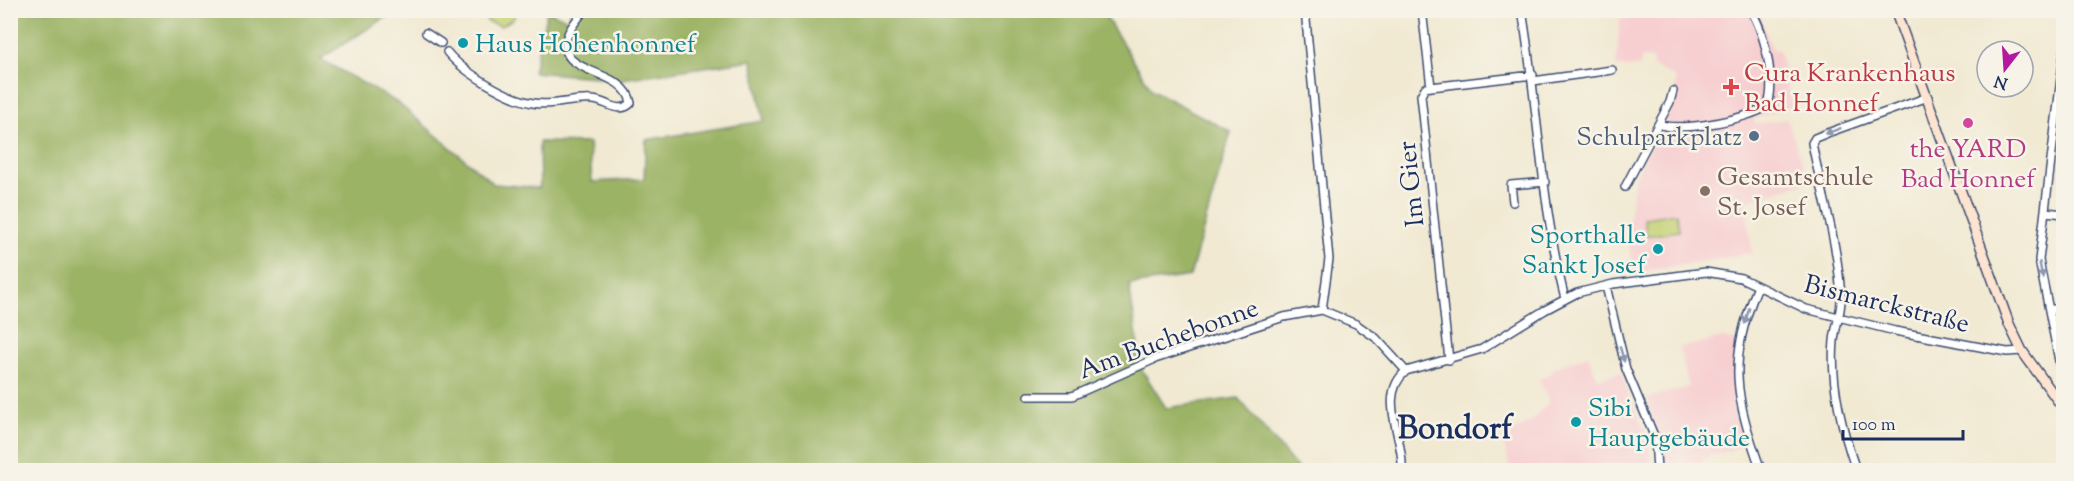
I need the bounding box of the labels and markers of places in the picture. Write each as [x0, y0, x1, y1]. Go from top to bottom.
place label: Haus Hohenhonnef [475, 27, 697, 64]
marker: Haus Hohenhonnef [456, 36, 470, 50]
place label: Cura Krankenhaus Bad Honnef [1744, 56, 1955, 123]
marker: Cura Krankenhaus Bad Honnef [1722, 78, 1740, 96]
marker: the YARD Bad Honnef [1961, 116, 1975, 130]
place label: Schulparkplatz [1576, 120, 1742, 157]
marker: Schulparkplatz [1747, 129, 1761, 143]
place label: the YARD Bad Honnef [1901, 132, 2036, 199]
place label: Gesamtschule St. Josef [1717, 160, 1874, 227]
marker: Gesamtschule St. Josef [1698, 184, 1712, 198]
place label: Sporthalle Sankt Josef [1522, 218, 1647, 285]
marker: Sporthalle Sankt Josef [1651, 242, 1665, 256]
place label: Sibi Hauptgebäude [1588, 391, 1750, 458]
marker: Sibi Hauptgebäude [1569, 415, 1583, 429]

